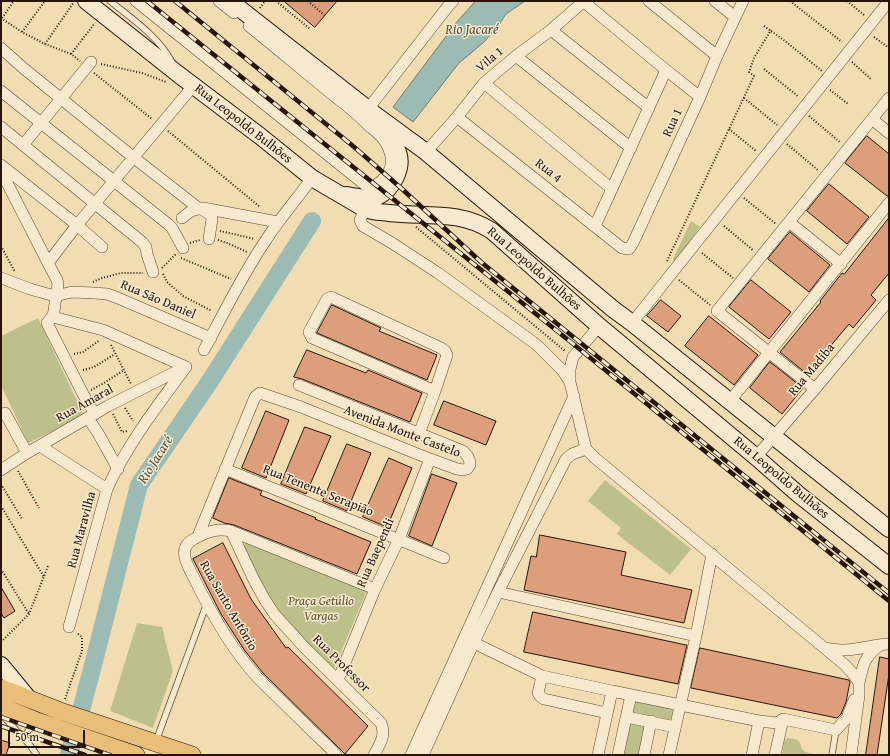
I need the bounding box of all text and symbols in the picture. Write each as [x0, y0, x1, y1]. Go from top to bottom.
water label: Rio Jacaré [445, 22, 499, 38]
street label: Vila 1 [473, 44, 507, 76]
street label: Rua Leopoldo Bulhões [191, 81, 295, 167]
street label: Rua 1 [660, 106, 686, 140]
street label: Rua 4 [531, 156, 565, 186]
street label: Rua Leopoldo Bulhões [484, 224, 584, 314]
street label: Rua São Daniel [118, 277, 198, 323]
street label: Rua Madiba [786, 341, 838, 399]
street label: Rua Amaral [54, 382, 116, 426]
street label: Avenida Monte Castelo [341, 403, 463, 461]
water label: Rio Jacaré [135, 433, 177, 487]
street label: Rua Leopoldo Bulhões [730, 434, 832, 522]
street label: Rua Tenente Serapião [260, 462, 376, 520]
street label: Rua Maravilha [64, 490, 100, 570]
street label: Rua Baependi [354, 516, 398, 590]
street label: Rua Santo Antônio [196, 558, 260, 654]
park label: Praça Getúlio Vargas [288, 594, 354, 625]
street label: Rua Professor [309, 632, 373, 696]
scale bar [10, 722, 87, 748]
text: 50 m [15, 728, 39, 745]

